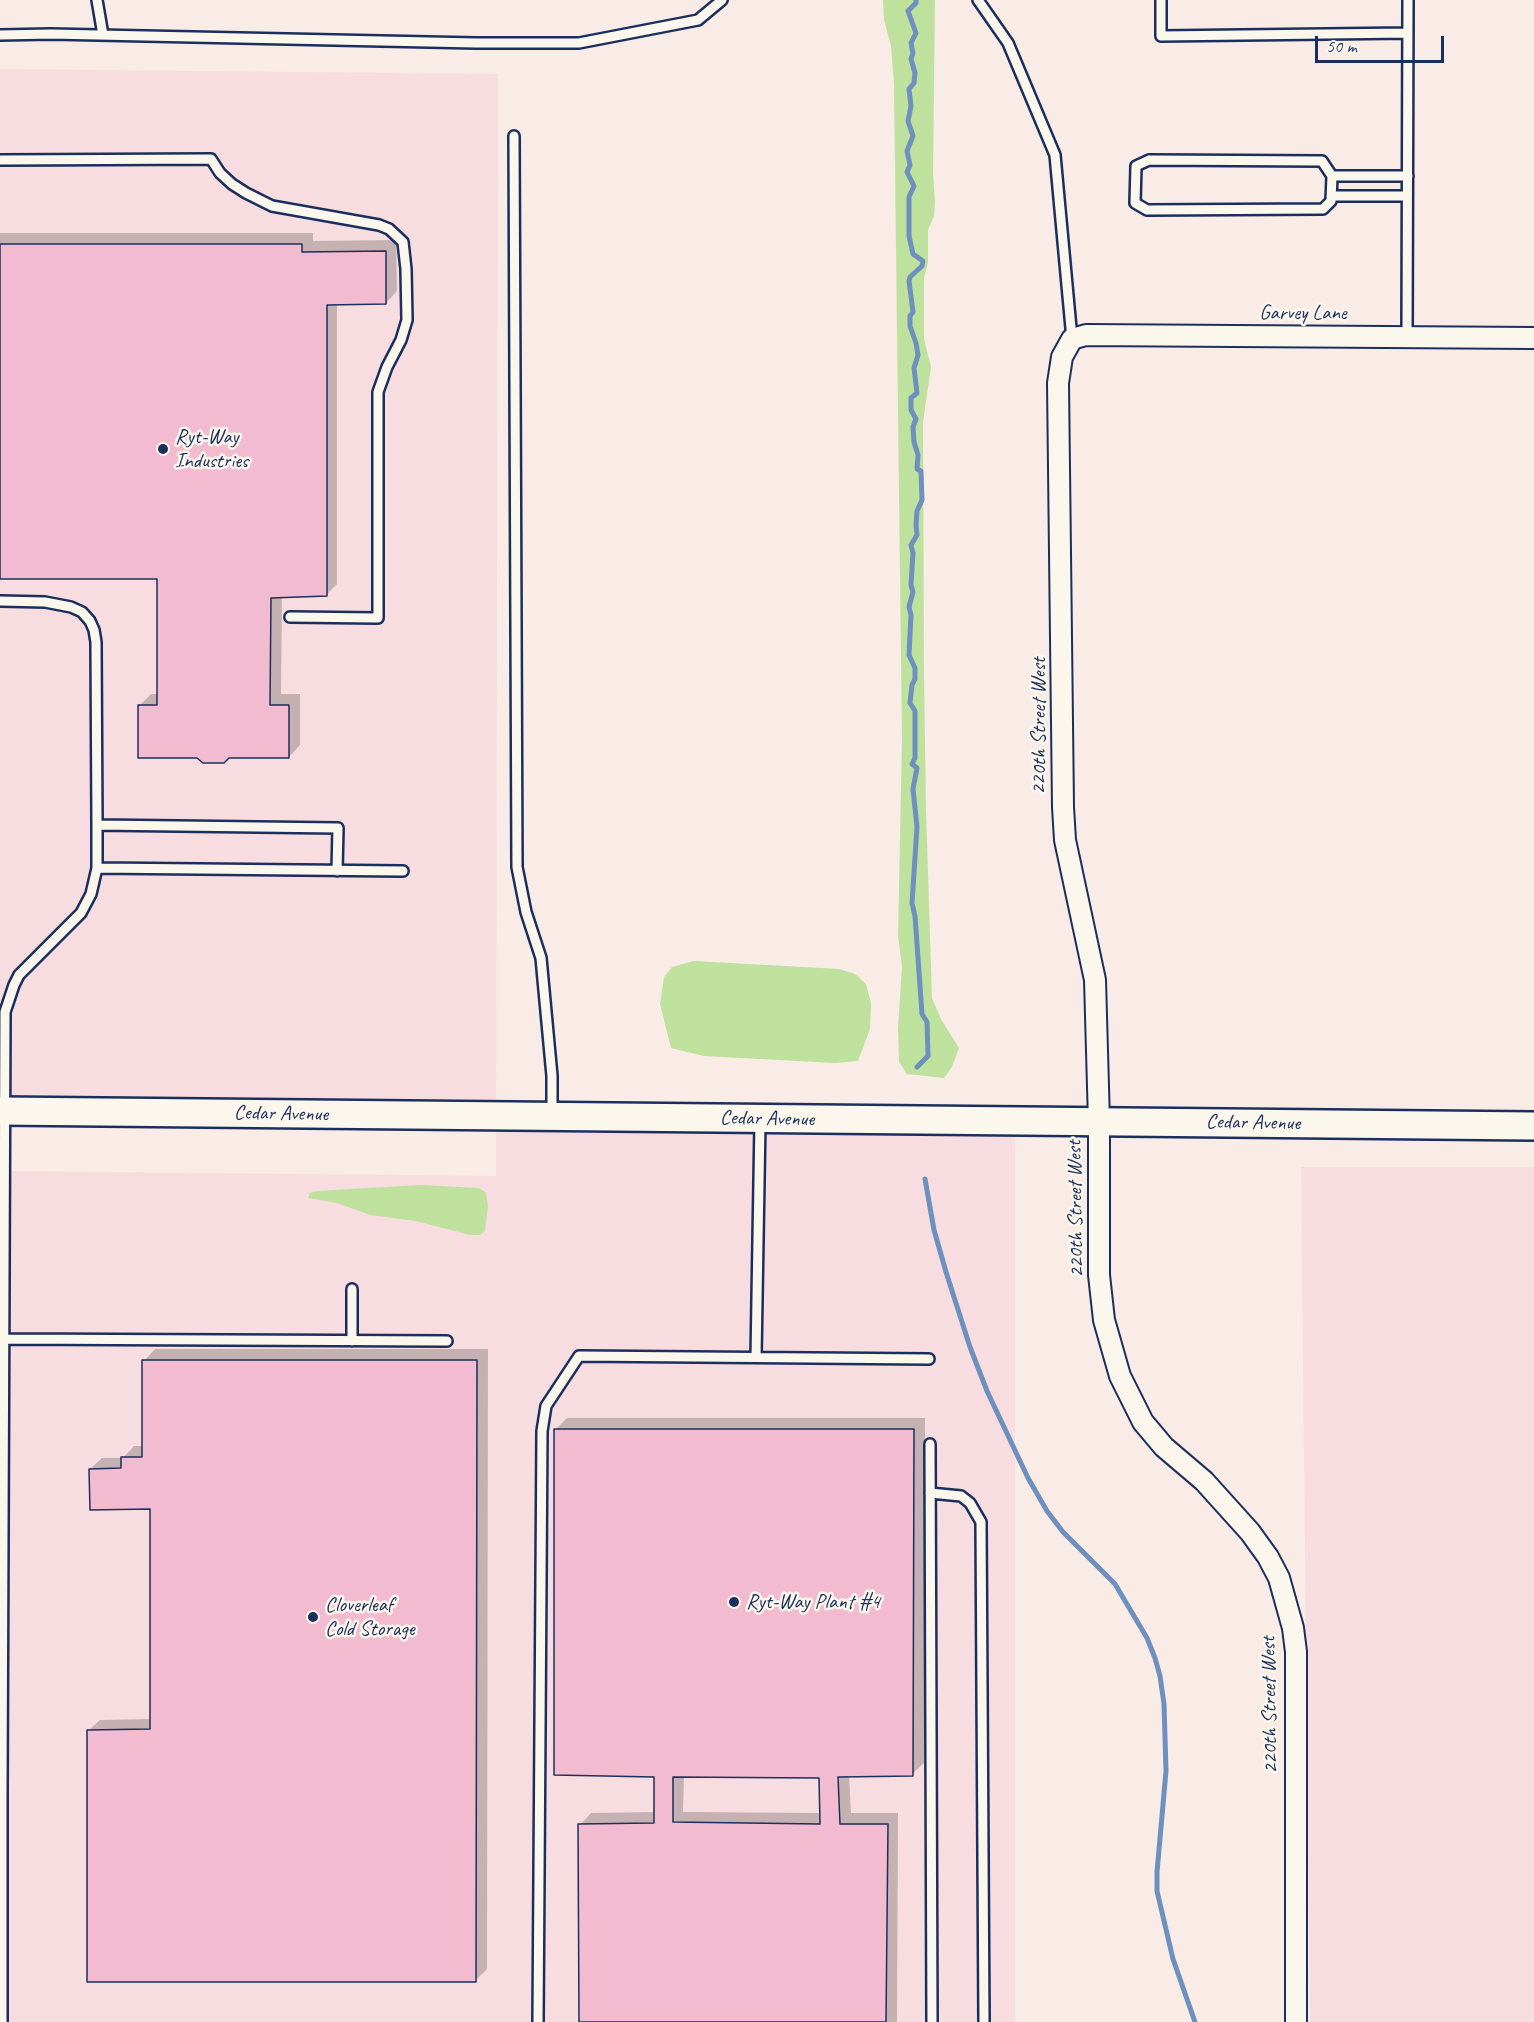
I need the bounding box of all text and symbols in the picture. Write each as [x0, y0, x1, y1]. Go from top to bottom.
scale bar [1318, 24, 1447, 62]
text: 50 m [1326, 35, 1357, 57]
street label: Garvey Lane [1259, 300, 1347, 326]
place label: Ryt-Way Industries [175, 424, 248, 474]
marker: Ryt-Way Industries [156, 442, 170, 456]
street label: 220th Street West [1026, 657, 1052, 795]
street label: Cedar Avenue [234, 1101, 328, 1127]
street label: Cedar Avenue [720, 1106, 814, 1132]
street label: Cedar Avenue [1206, 1110, 1300, 1136]
street label: 220th Street West [1062, 1140, 1090, 1278]
place label: Ryt-Way Plant #4 [746, 1589, 880, 1615]
place label: Cloverleaf Cold Storage [325, 1592, 414, 1642]
marker: Ryt-Way Plant #4 [727, 1595, 741, 1609]
marker: Cloverleaf Cold Storage [306, 1610, 320, 1624]
street label: 220th Street West [1256, 1636, 1284, 1774]

